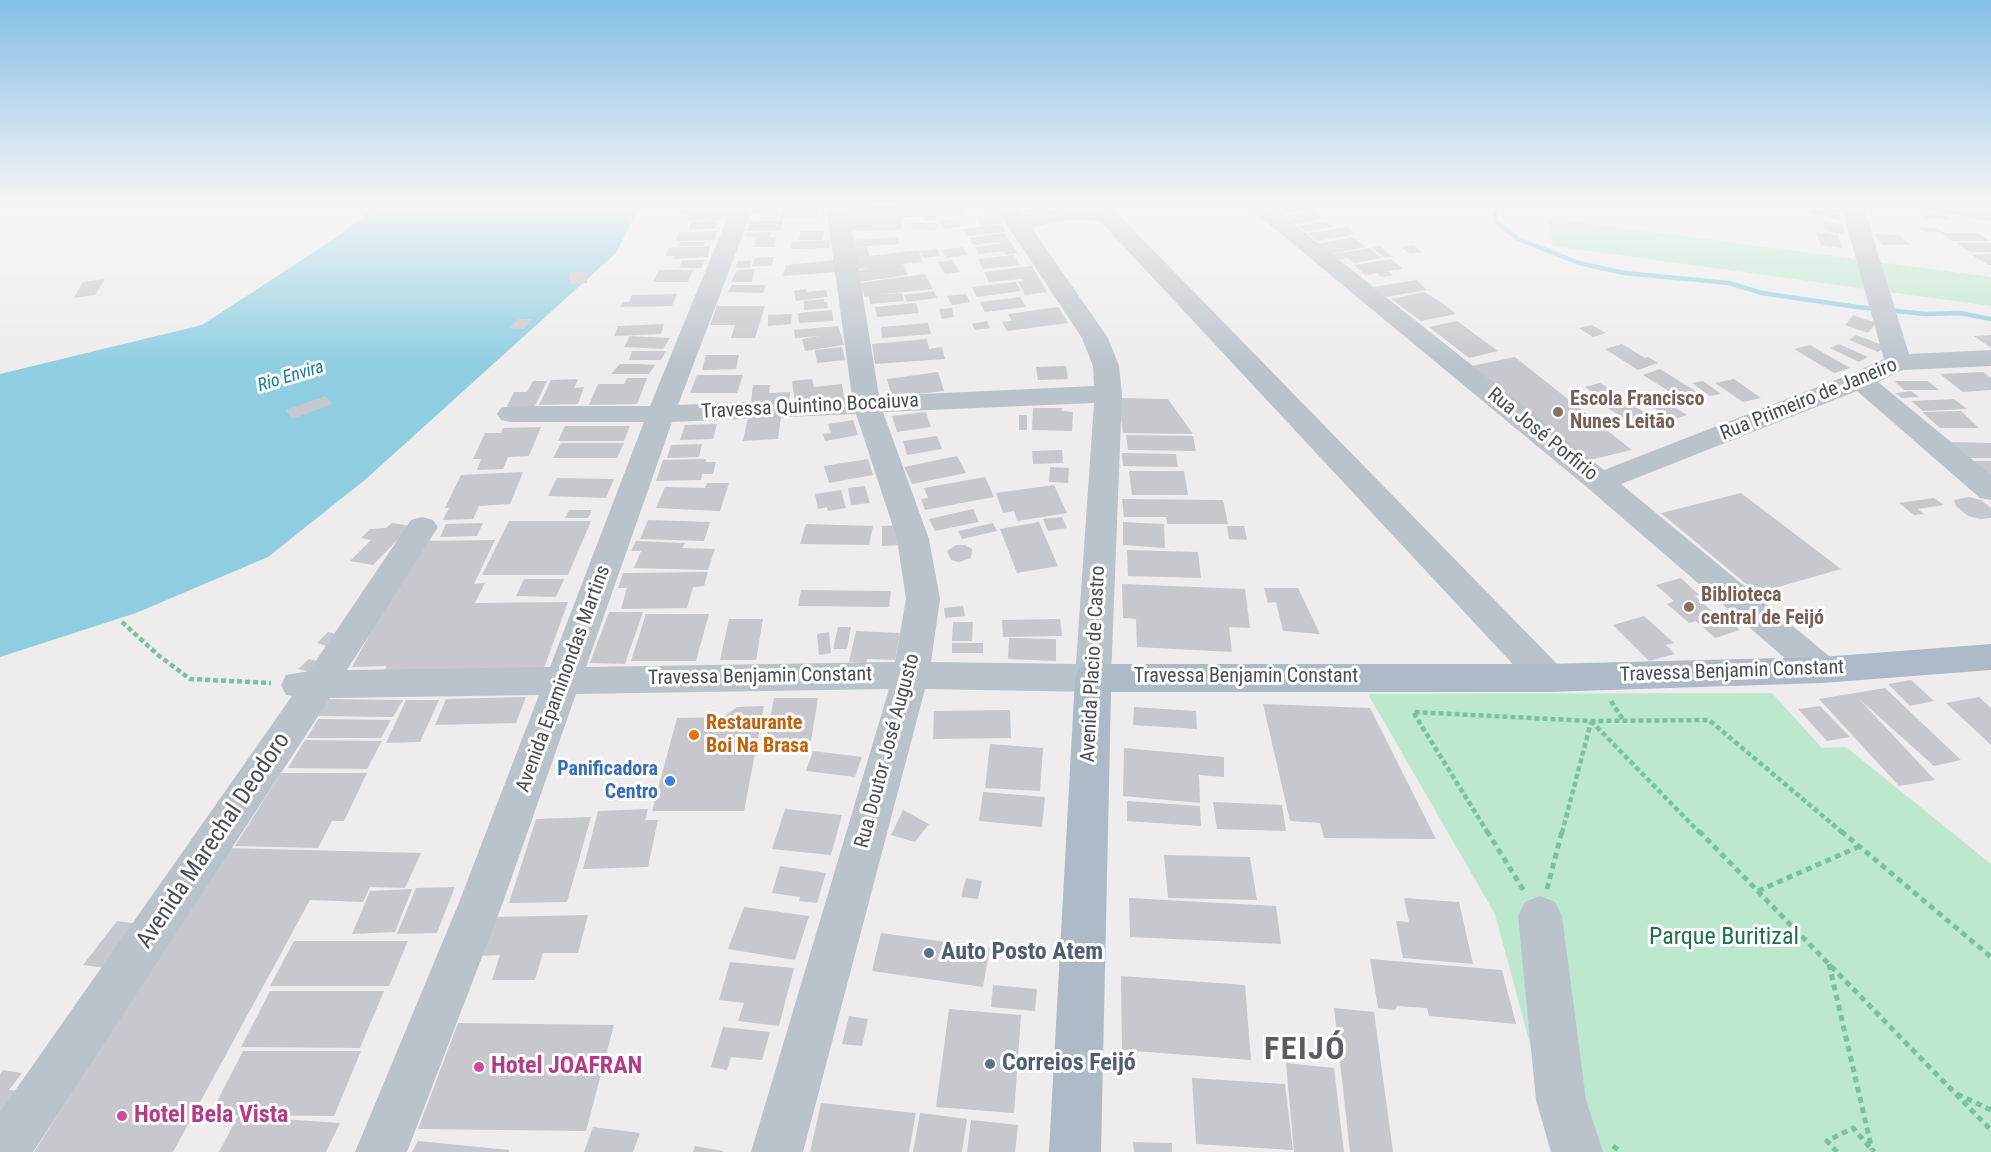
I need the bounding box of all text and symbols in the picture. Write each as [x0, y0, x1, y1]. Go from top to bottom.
street label: Rua Primeiro de Janeiro [1717, 354, 1901, 446]
water label: Rio Envira [255, 357, 327, 397]
street label: Rua José Porfirio [1482, 383, 1602, 487]
place label: Escola Francisco Nunes Leitão [1570, 388, 1704, 435]
street label: Travessa Quintino Bocaiuva [701, 389, 919, 425]
marker: Escola Francisco Nunes Leitão [1551, 405, 1565, 419]
street label: Avenida Epaminondas Martins [512, 562, 616, 796]
street label: Avenida Placio de Castro [1077, 565, 1111, 763]
place label: Biblioteca central de Feijó [1701, 584, 1824, 631]
marker: Biblioteca central de Feijó [1682, 600, 1696, 614]
street label: Rua Doutor José Augusto [850, 651, 926, 851]
street label: Travessa Benjamin Constant [1620, 656, 1844, 688]
street label: Travessa Benjamin Constant [648, 663, 872, 691]
street label: Travessa Benjamin Constant [1134, 665, 1358, 689]
place label: Restaurante Boi Na Brasa [706, 712, 809, 759]
street label: Avenida Marechal Deodoro [131, 728, 297, 954]
marker: Restaurante Boi Na Brasa [687, 728, 701, 742]
place label: Panificadora Centro [557, 758, 658, 805]
marker: Panificadora Centro [663, 774, 677, 788]
park label: Parque Buritizal [1649, 924, 1799, 952]
place label: Auto Posto Atem [941, 939, 1103, 967]
marker: Auto Posto Atem [922, 946, 936, 960]
district label: FEIJÓ [1264, 1032, 1346, 1070]
place label: Correios Feijó [1002, 1050, 1136, 1078]
place label: Hotel JOAFRAN [491, 1053, 642, 1081]
marker: Correios Feijó [983, 1057, 997, 1071]
marker: Hotel JOAFRAN [472, 1060, 486, 1074]
place label: Hotel Bela Vista [134, 1102, 288, 1130]
marker: Hotel Bela Vista [115, 1109, 129, 1123]

